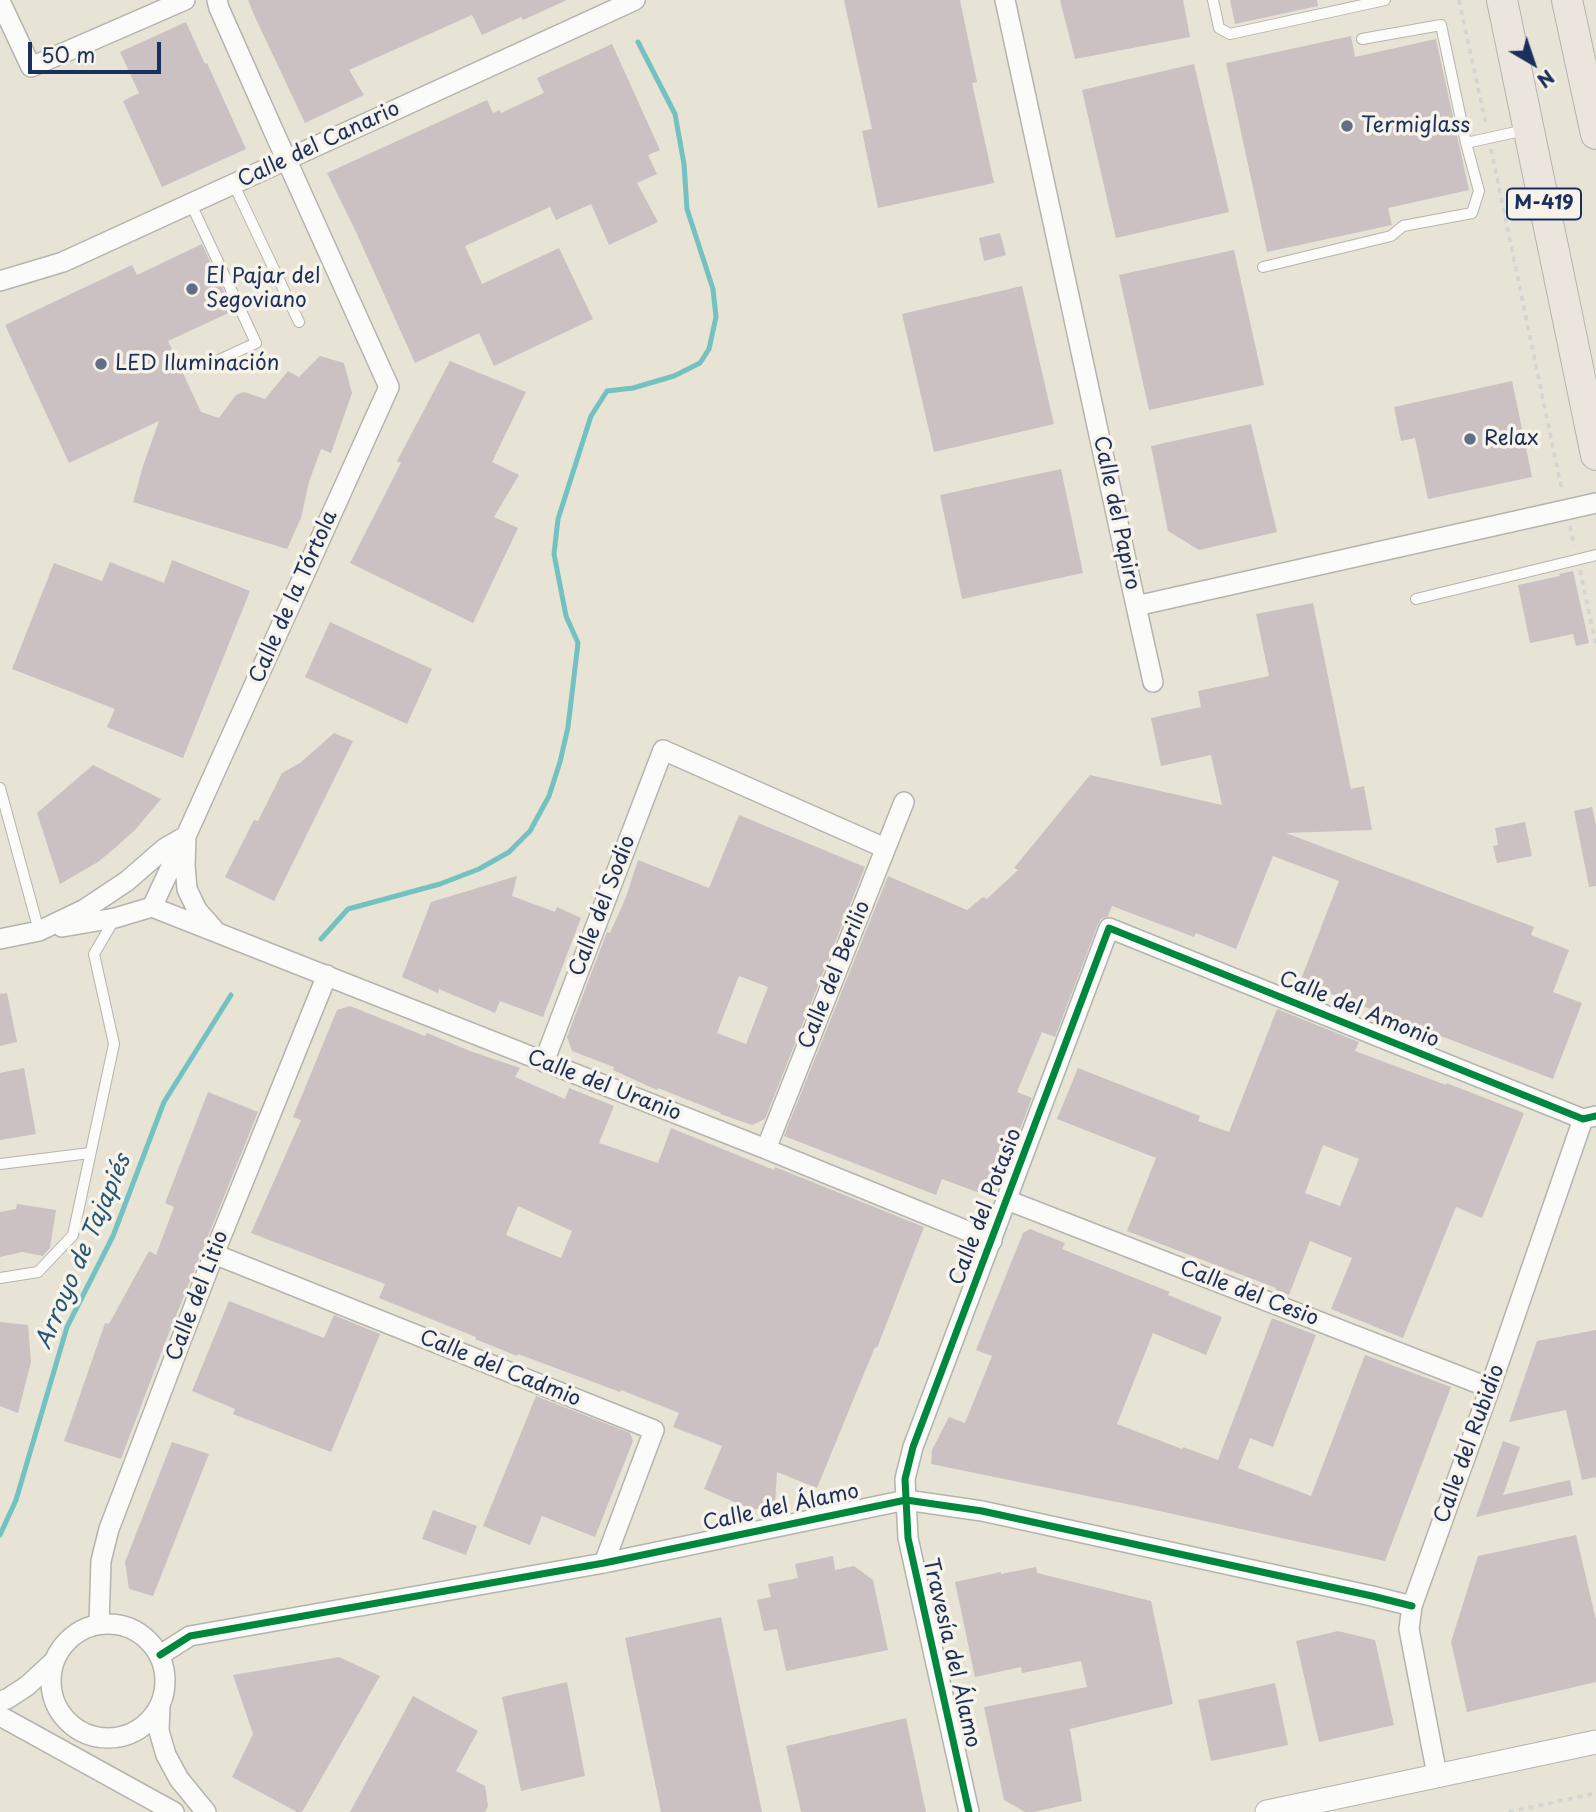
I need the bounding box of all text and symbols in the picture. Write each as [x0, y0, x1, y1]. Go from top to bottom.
scale bar [32, 28, 164, 72]
north arrow [1498, 28, 1568, 98]
text: 50 m [41, 38, 95, 70]
text: N [1532, 64, 1561, 95]
street label: Calle del Canario [234, 96, 404, 194]
place label: Termiglass [1361, 113, 1470, 139]
marker: Termiglass [1339, 118, 1355, 134]
road number: M-419 [1507, 188, 1581, 220]
place label: El Pajar del Segoviano [206, 264, 320, 314]
marker: El Pajar del Segoviano [184, 281, 200, 297]
place label: LED Iluminación [115, 351, 279, 377]
marker: LED Iluminación [93, 356, 109, 372]
place label: Relax [1484, 426, 1539, 452]
marker: Relax [1462, 431, 1478, 447]
street label: Calle del Papiro [1087, 434, 1145, 592]
street label: Calle de la Tórtola [245, 507, 343, 687]
street label: Calle del Sodio [565, 832, 641, 980]
street label: Calle del Berilio [794, 897, 876, 1053]
street label: Calle del Amonio [1275, 966, 1443, 1054]
street label: Calle del Uranio [524, 1045, 684, 1127]
street label: Calle del Potasio [945, 1125, 1027, 1289]
water label: Arroyo de Tajapiés [31, 1151, 137, 1353]
street label: Calle del Litio [162, 1227, 234, 1365]
street label: Calle del Cesio [1176, 1256, 1322, 1332]
street label: Calle del Cadmio [416, 1325, 584, 1413]
street label: Calle del Rubidio [1430, 1361, 1510, 1527]
street label: Calle del Álamo [701, 1479, 861, 1537]
street label: Travesía del Álamo [917, 1556, 985, 1750]

